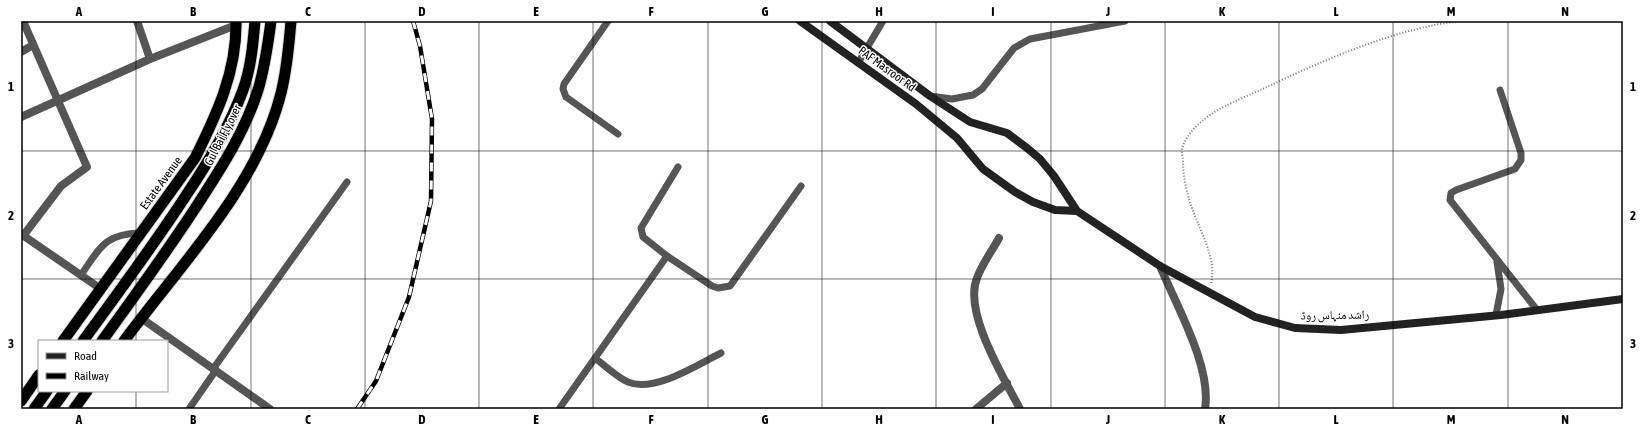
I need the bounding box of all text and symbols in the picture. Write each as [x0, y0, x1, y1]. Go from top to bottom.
text: A [75, 4, 83, 19]
text: B [190, 4, 197, 19]
text: C [305, 4, 311, 19]
text: D [418, 4, 426, 19]
text: E [533, 4, 539, 19]
text: F [648, 4, 654, 19]
text: G [762, 4, 769, 19]
text: H [875, 4, 883, 19]
text: I [991, 4, 995, 19]
text: J [1105, 4, 1110, 19]
text: K [1219, 4, 1226, 19]
text: L [1333, 4, 1339, 19]
text: M [1447, 4, 1456, 19]
text: N [1561, 4, 1569, 19]
street label: PAF Masroor Rd [856, 44, 918, 94]
text: 1 [8, 79, 14, 94]
text: 1 [1630, 79, 1636, 94]
street label: Gul Bai Fly over [202, 102, 245, 168]
street label: Estate Avenue [137, 154, 185, 212]
text: 2 [8, 208, 14, 223]
text: 2 [1630, 208, 1636, 223]
street label: راشد منہاس روڈ [1301, 307, 1370, 323]
text: 3 [8, 336, 14, 351]
text: 3 [1630, 336, 1636, 351]
legend [38, 340, 168, 392]
text: Road [74, 349, 97, 363]
text: Railway [74, 369, 109, 383]
text: A [75, 412, 83, 427]
text: B [190, 412, 197, 427]
text: C [305, 412, 311, 427]
text: D [418, 412, 426, 427]
text: E [533, 412, 539, 427]
text: F [648, 412, 654, 427]
text: G [762, 412, 769, 427]
text: H [875, 412, 883, 427]
text: I [991, 412, 995, 427]
text: J [1105, 412, 1110, 427]
text: K [1219, 412, 1226, 427]
text: L [1333, 412, 1339, 427]
text: M [1447, 412, 1456, 427]
text: N [1561, 412, 1569, 427]

